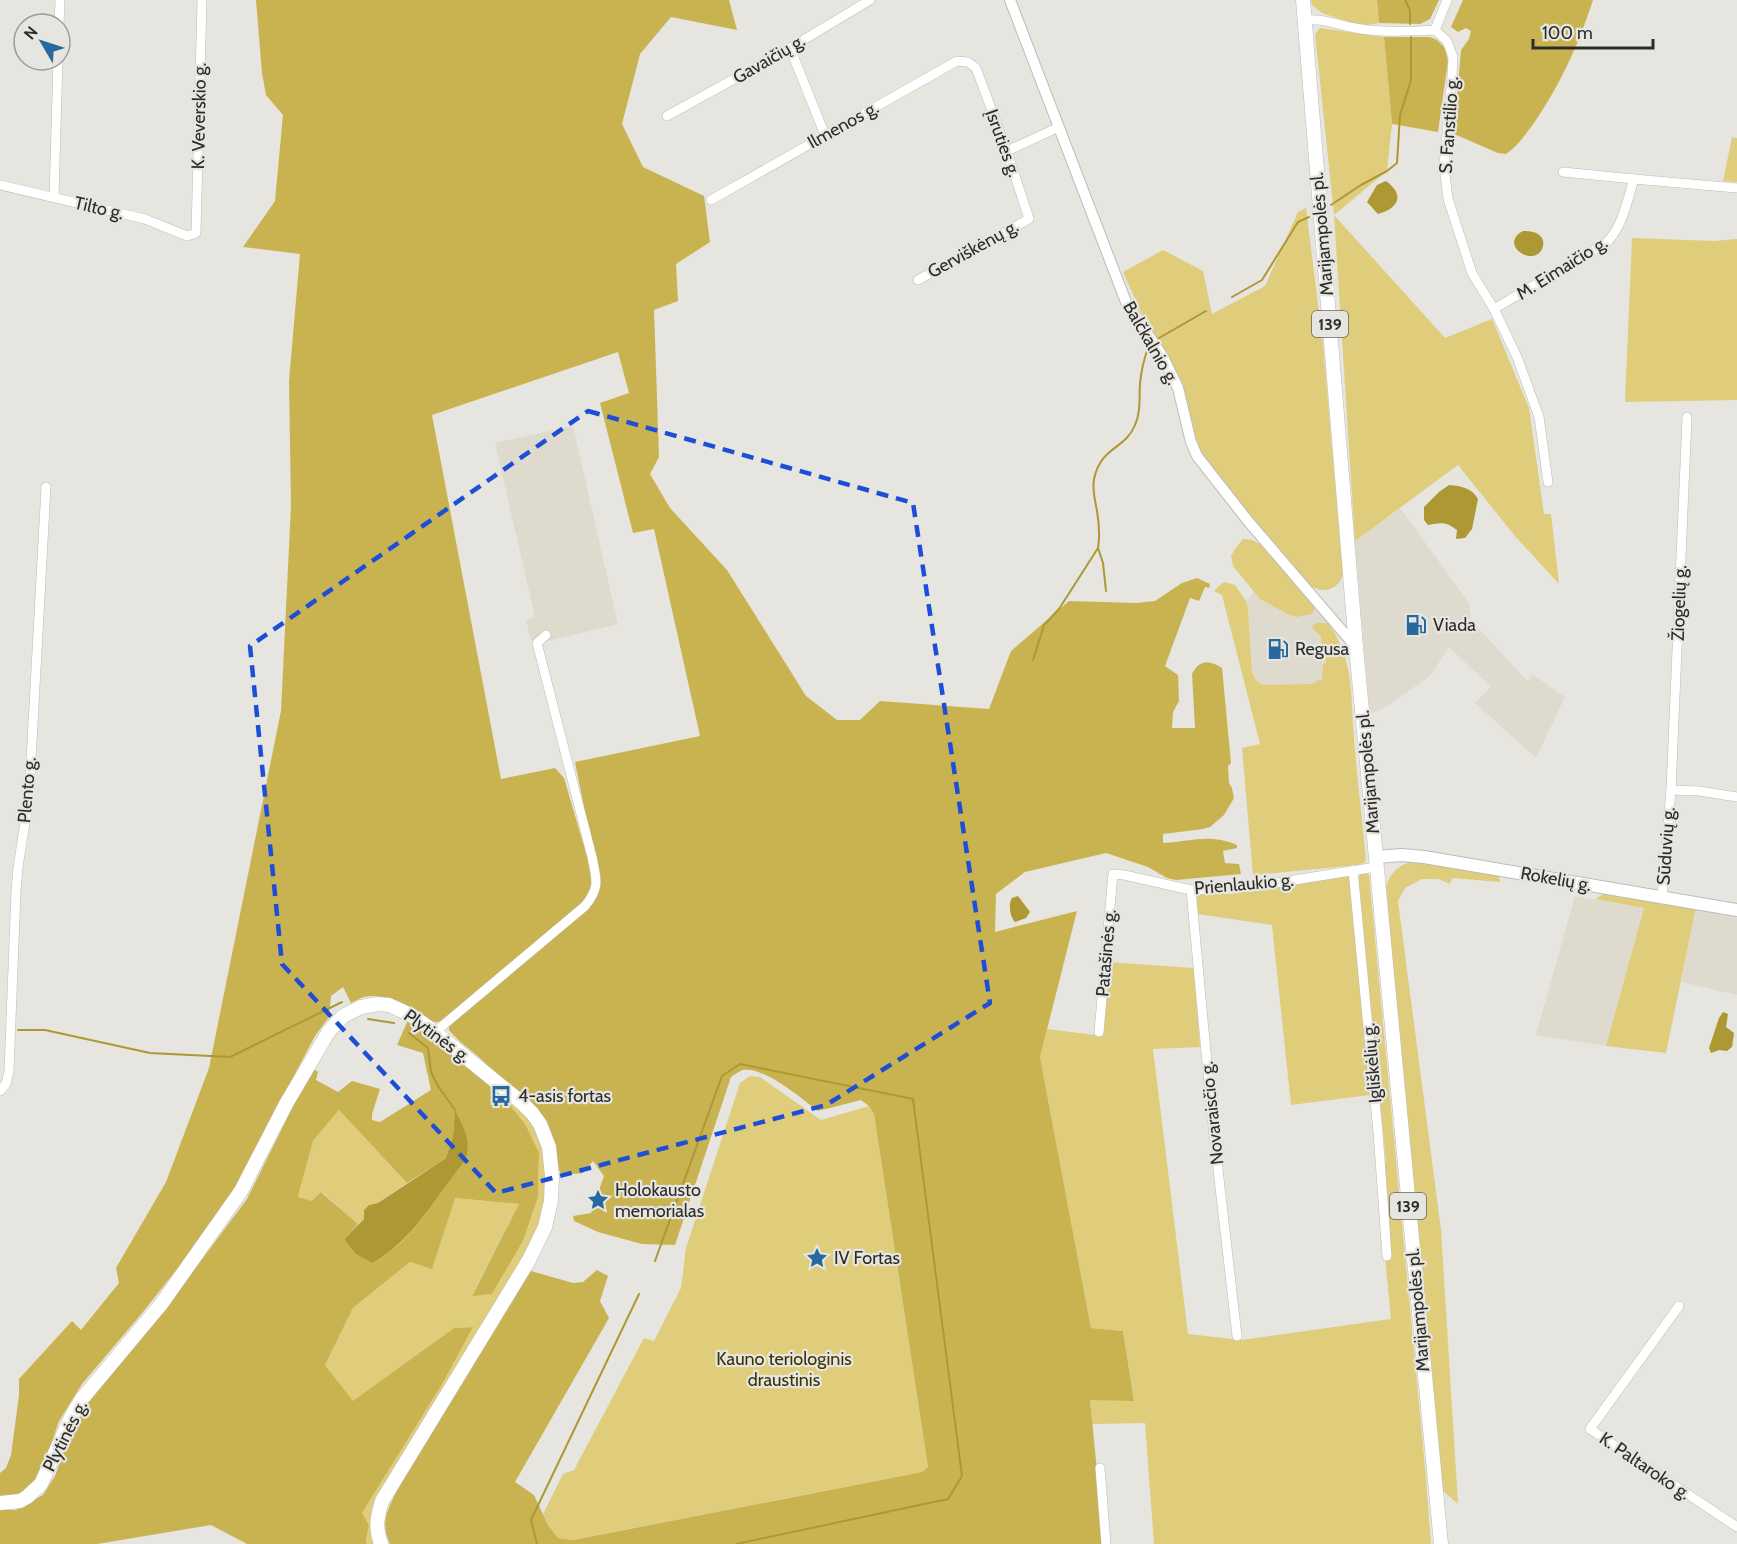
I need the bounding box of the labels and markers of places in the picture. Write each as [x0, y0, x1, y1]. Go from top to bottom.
fuel station icon: Viada [1404, 613, 1428, 637]
place label: Viada [1433, 614, 1476, 636]
fuel station icon: Regusa [1266, 637, 1290, 661]
place label: Regusa [1295, 638, 1350, 660]
bus stop icon: 4-asis fortas [489, 1084, 513, 1108]
place label: 4-asis fortas [518, 1085, 611, 1107]
place label: Holokausto memorialas [615, 1179, 704, 1222]
place icon: Holokausto memorialas [586, 1188, 610, 1212]
place icon: IV Fortas [805, 1246, 829, 1270]
place label: IV Fortas [834, 1247, 900, 1269]

